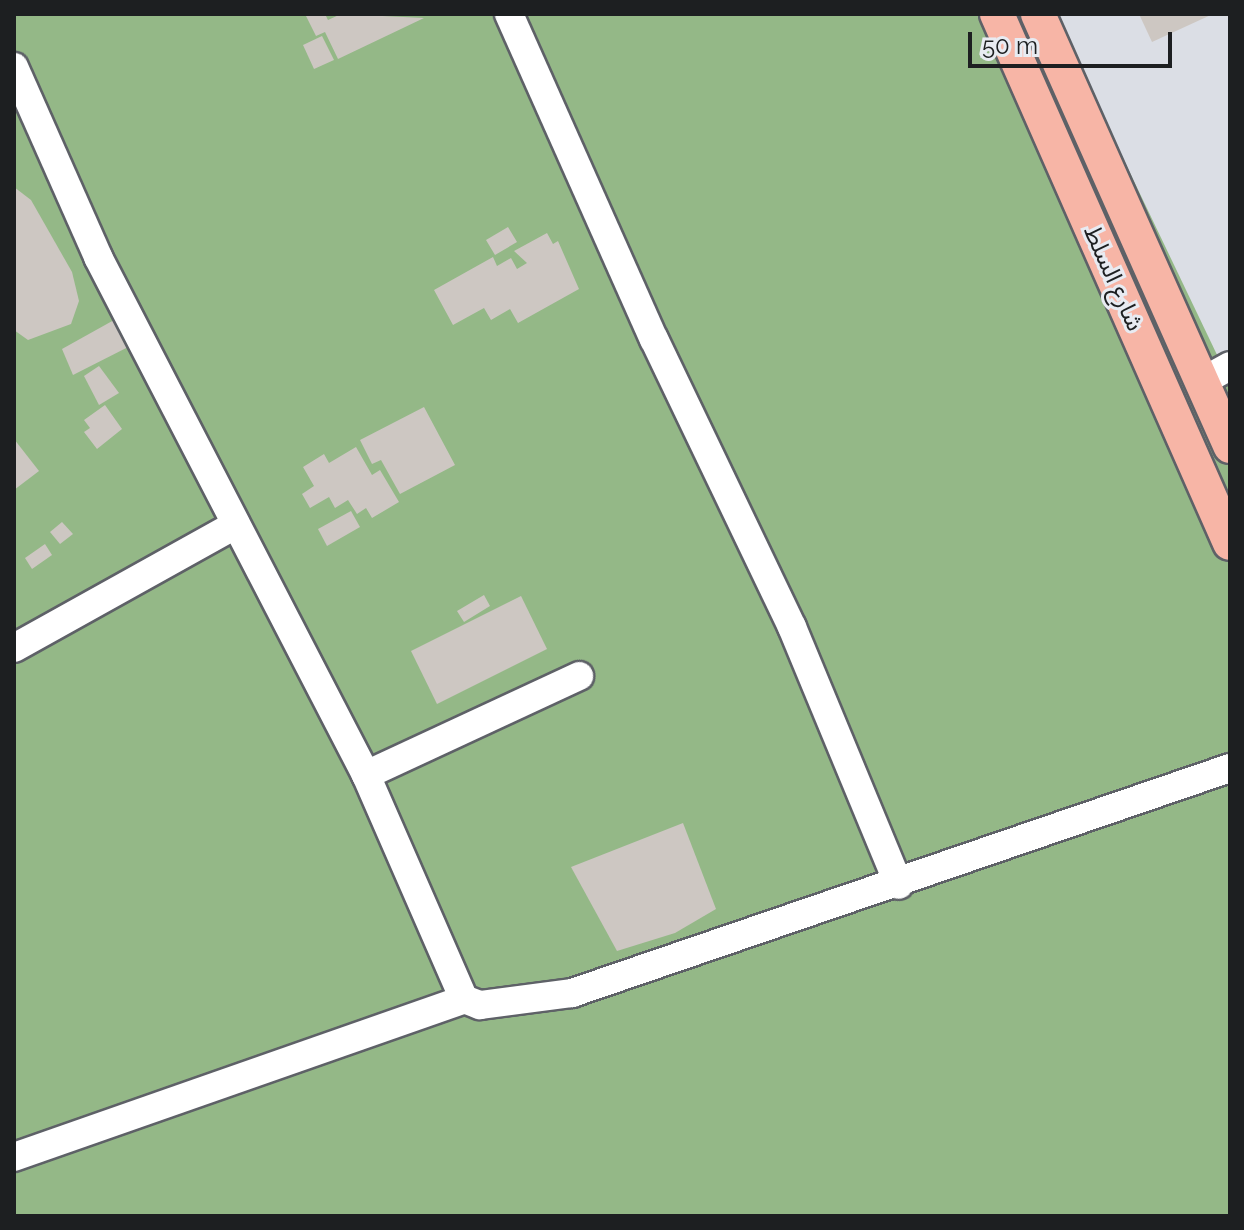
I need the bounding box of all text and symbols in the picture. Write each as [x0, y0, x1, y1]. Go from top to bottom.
scale bar [972, 16, 1176, 66]
text: 50 m [982, 31, 1038, 60]
street label: شارع السلط [1078, 221, 1150, 335]

